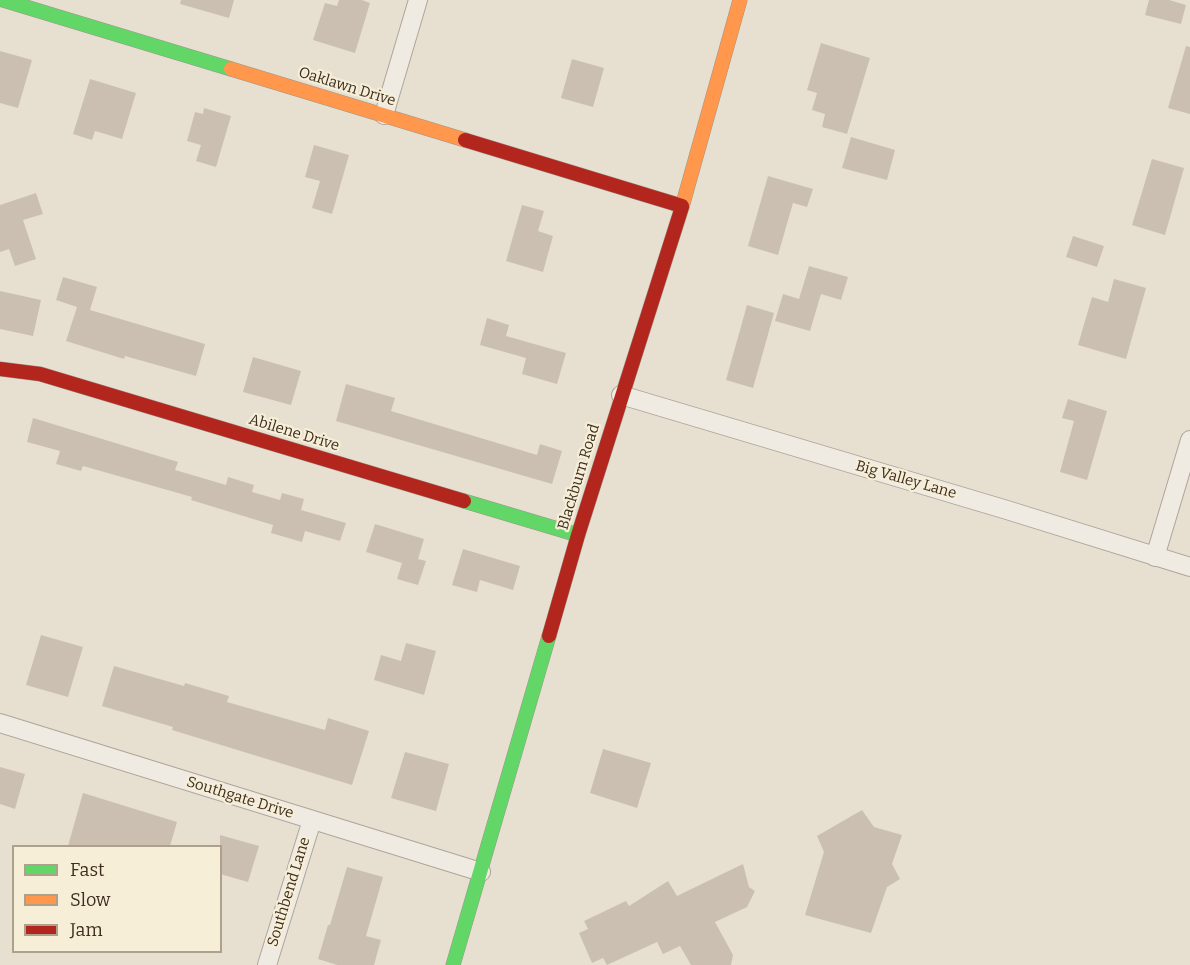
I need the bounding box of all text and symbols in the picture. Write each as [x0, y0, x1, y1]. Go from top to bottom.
street label: Oaklawn Drive [296, 64, 398, 110]
street label: Abilene Drive [247, 411, 341, 455]
street label: Blackburn Road [554, 422, 604, 532]
street label: Big Valley Lane [854, 457, 958, 503]
street label: Southgate Drive [184, 773, 296, 823]
street label: Southbend Lane [264, 835, 314, 949]
legend [12, 845, 222, 953]
text: Fast [70, 859, 105, 881]
text: Slow [70, 889, 110, 911]
text: Jam [70, 919, 103, 941]

